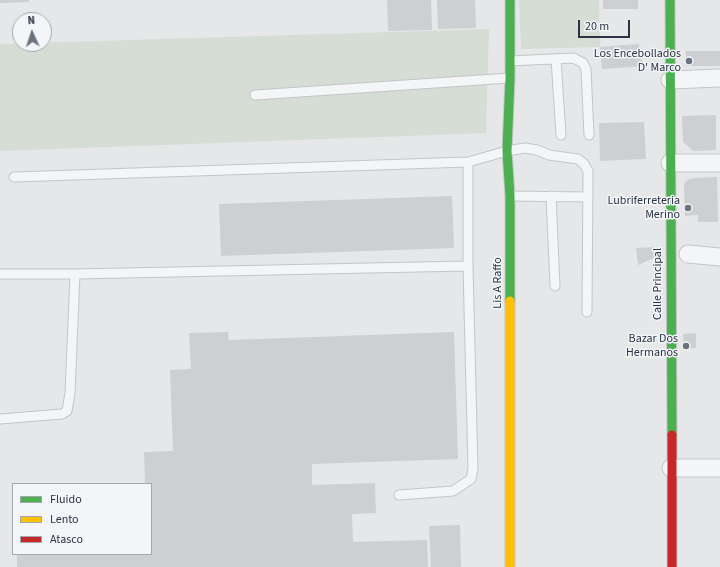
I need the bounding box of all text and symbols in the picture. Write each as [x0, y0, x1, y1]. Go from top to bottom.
north arrow [12, 12, 52, 52]
scale bar [580, 12, 632, 38]
text: N [27, 13, 35, 28]
text: 20 m [585, 18, 609, 35]
place label: Los Encebollados D' Marco [594, 47, 681, 75]
marker: Los Encebollados D' Marco [684, 56, 694, 66]
place label: Lubriferreteria Merino [608, 194, 680, 222]
marker: Lubriferreteria Merino [683, 203, 693, 213]
street label: Calle Principal [651, 248, 665, 320]
street label: Lis A Raffo [491, 257, 505, 309]
place label: Bazar Dos Hermanos [626, 332, 678, 360]
marker: Bazar Dos Hermanos [681, 341, 691, 351]
legend [12, 483, 152, 555]
text: Fluido [50, 491, 82, 508]
text: Lento [50, 511, 79, 528]
text: Atasco [50, 531, 83, 548]

